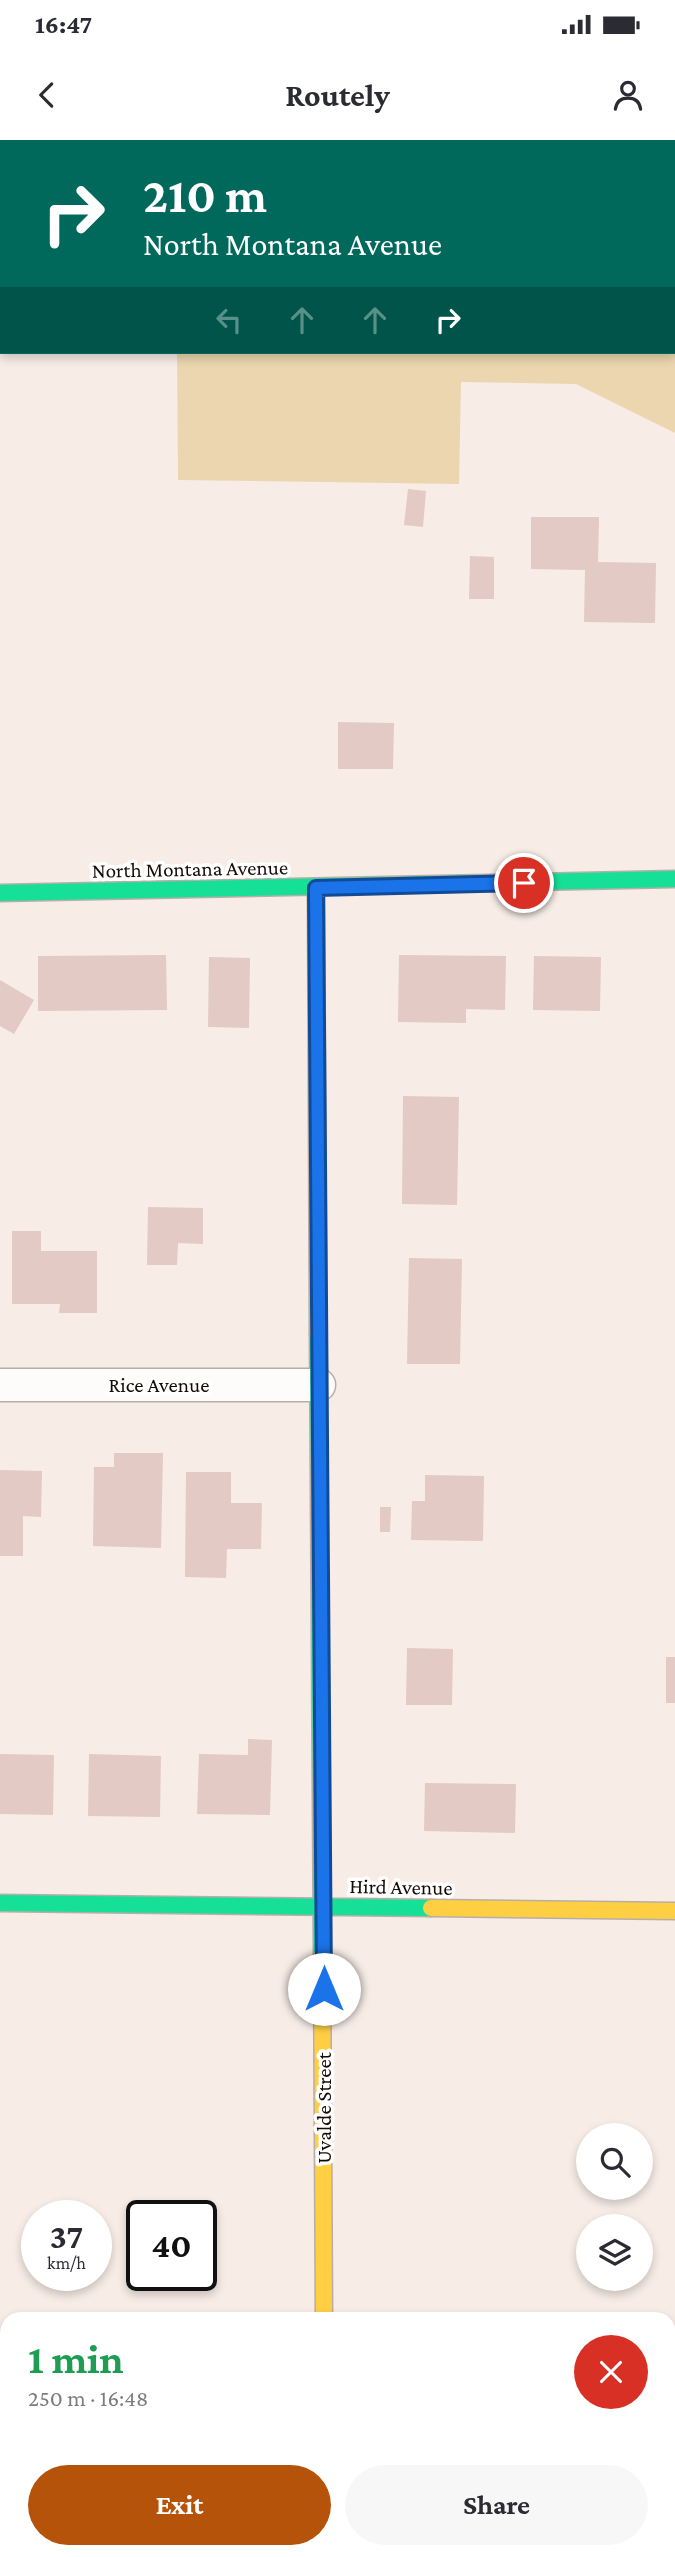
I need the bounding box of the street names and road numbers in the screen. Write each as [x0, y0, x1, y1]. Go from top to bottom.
street label: North Montana Avenue [92, 855, 288, 883]
street label: Rice Avenue [109, 1373, 209, 1397]
street label: Hird Avenue [349, 1874, 453, 1900]
street label: Uvalde Street [312, 2051, 336, 2164]

